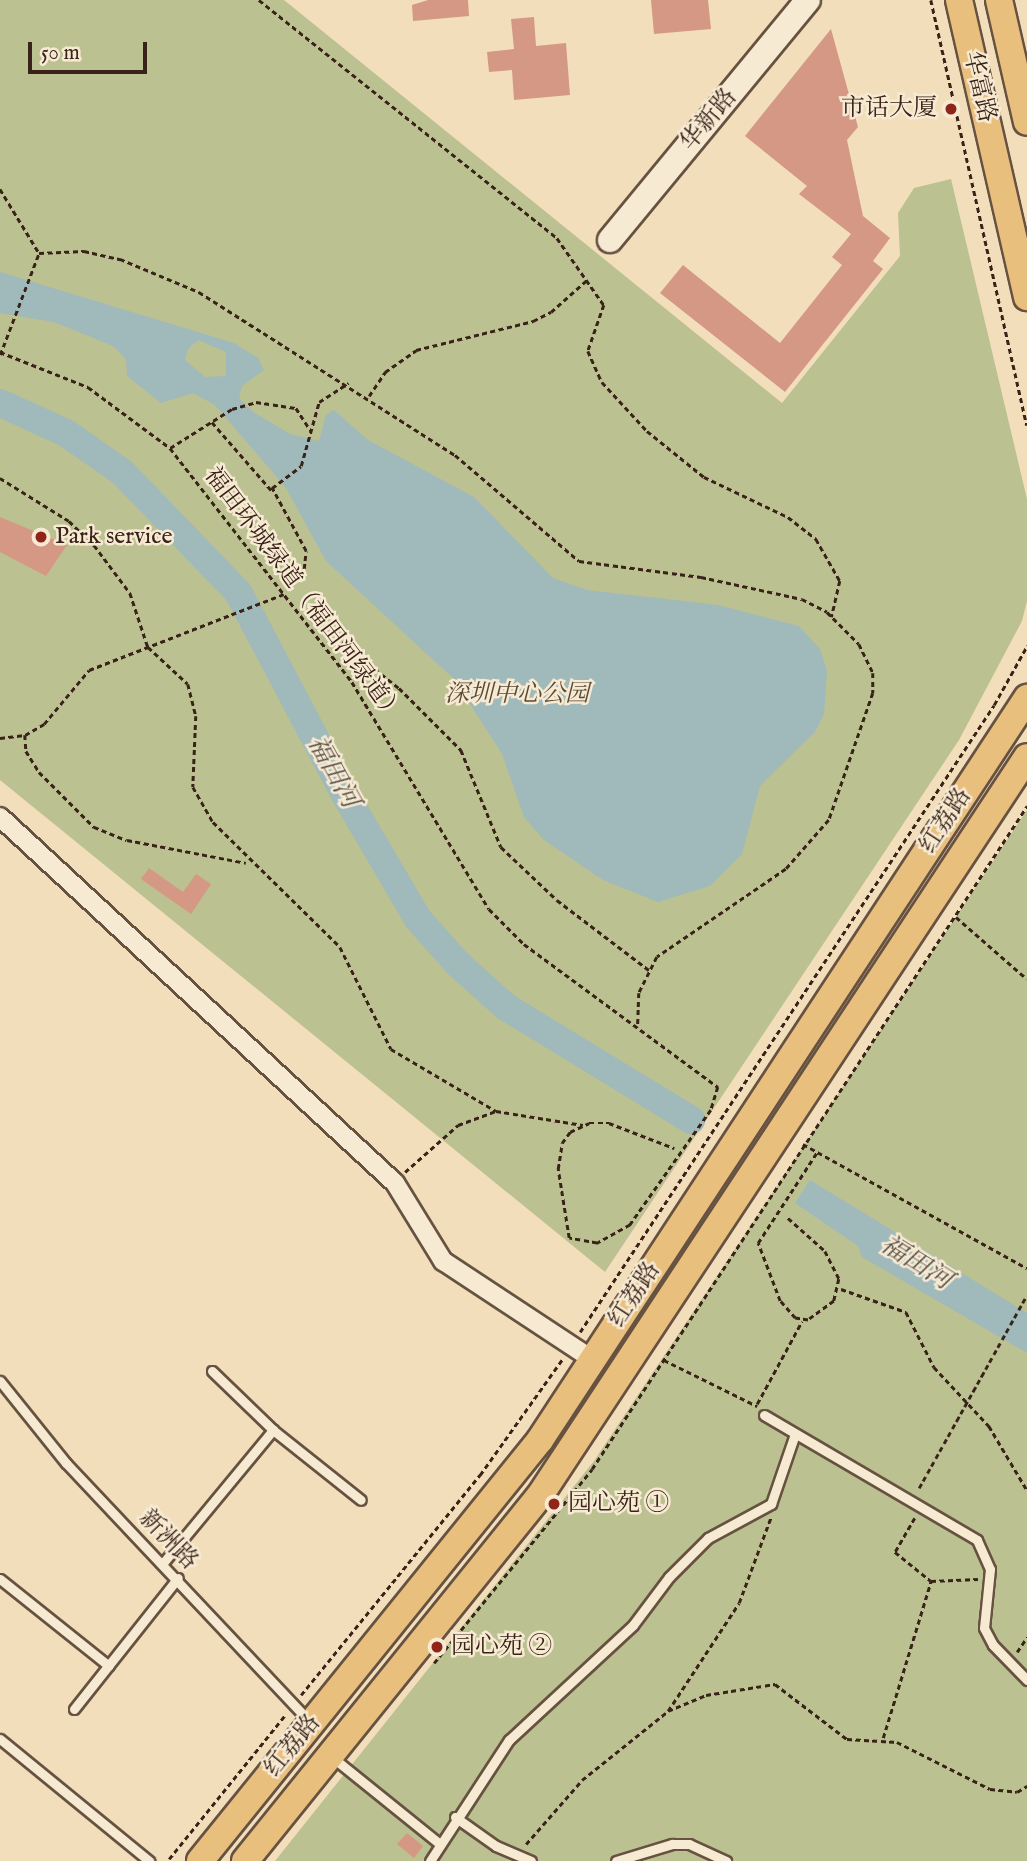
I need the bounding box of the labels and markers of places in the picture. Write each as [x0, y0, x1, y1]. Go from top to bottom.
place label: 市话大厦 [841, 95, 937, 123]
marker: 市话大厦 [943, 101, 959, 117]
place label: Park service [55, 523, 172, 551]
marker: Park service [33, 529, 49, 545]
place label: 园心苑 ① [568, 1490, 669, 1518]
marker: 园心苑 ① [546, 1496, 562, 1512]
place label: 园心苑 ② [451, 1633, 552, 1661]
marker: 园心苑 ② [429, 1639, 445, 1655]

